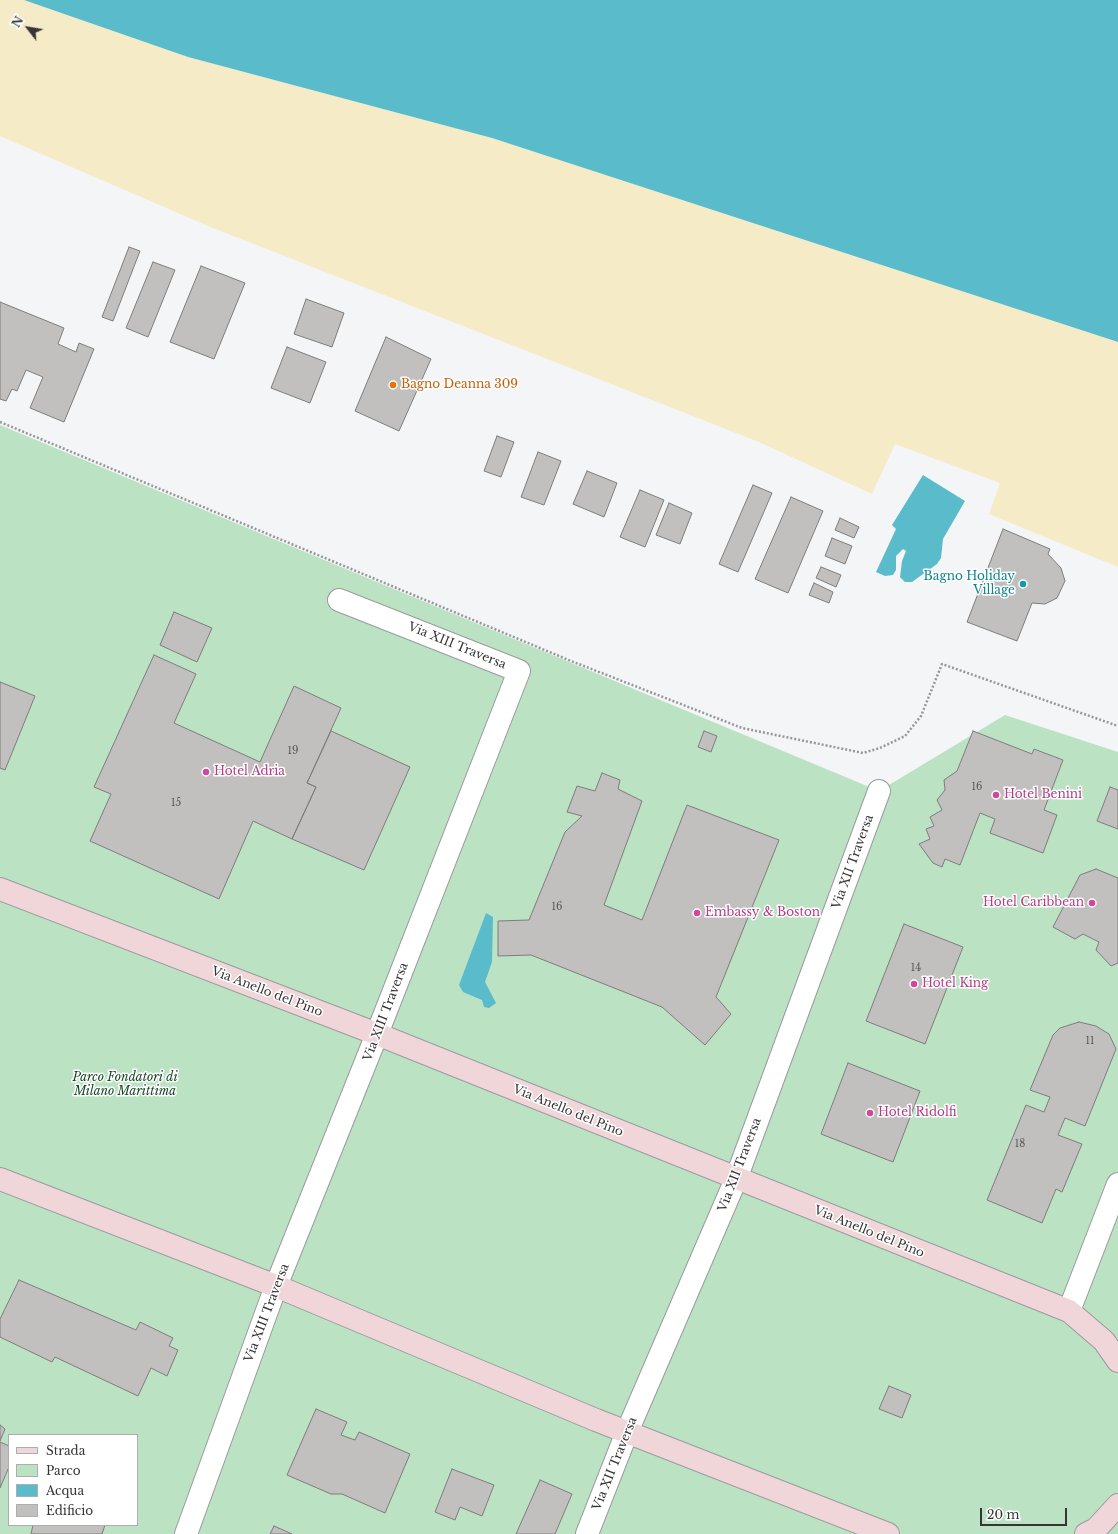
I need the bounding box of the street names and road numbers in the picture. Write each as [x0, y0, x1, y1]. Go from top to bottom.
street label: Via XIII Traversa [406, 620, 508, 672]
street label: Via XII Traversa [829, 813, 877, 911]
street label: Via XIII Traversa [361, 961, 411, 1063]
street label: Via Anello del Pino [209, 964, 325, 1020]
street label: Via Anello del Pino [511, 1082, 625, 1140]
street label: Via XII Traversa [715, 1116, 765, 1214]
street label: Via Anello del Pino [812, 1203, 926, 1261]
street label: Via XIII Traversa [242, 1262, 292, 1364]
street label: Via XII Traversa [590, 1415, 640, 1513]

